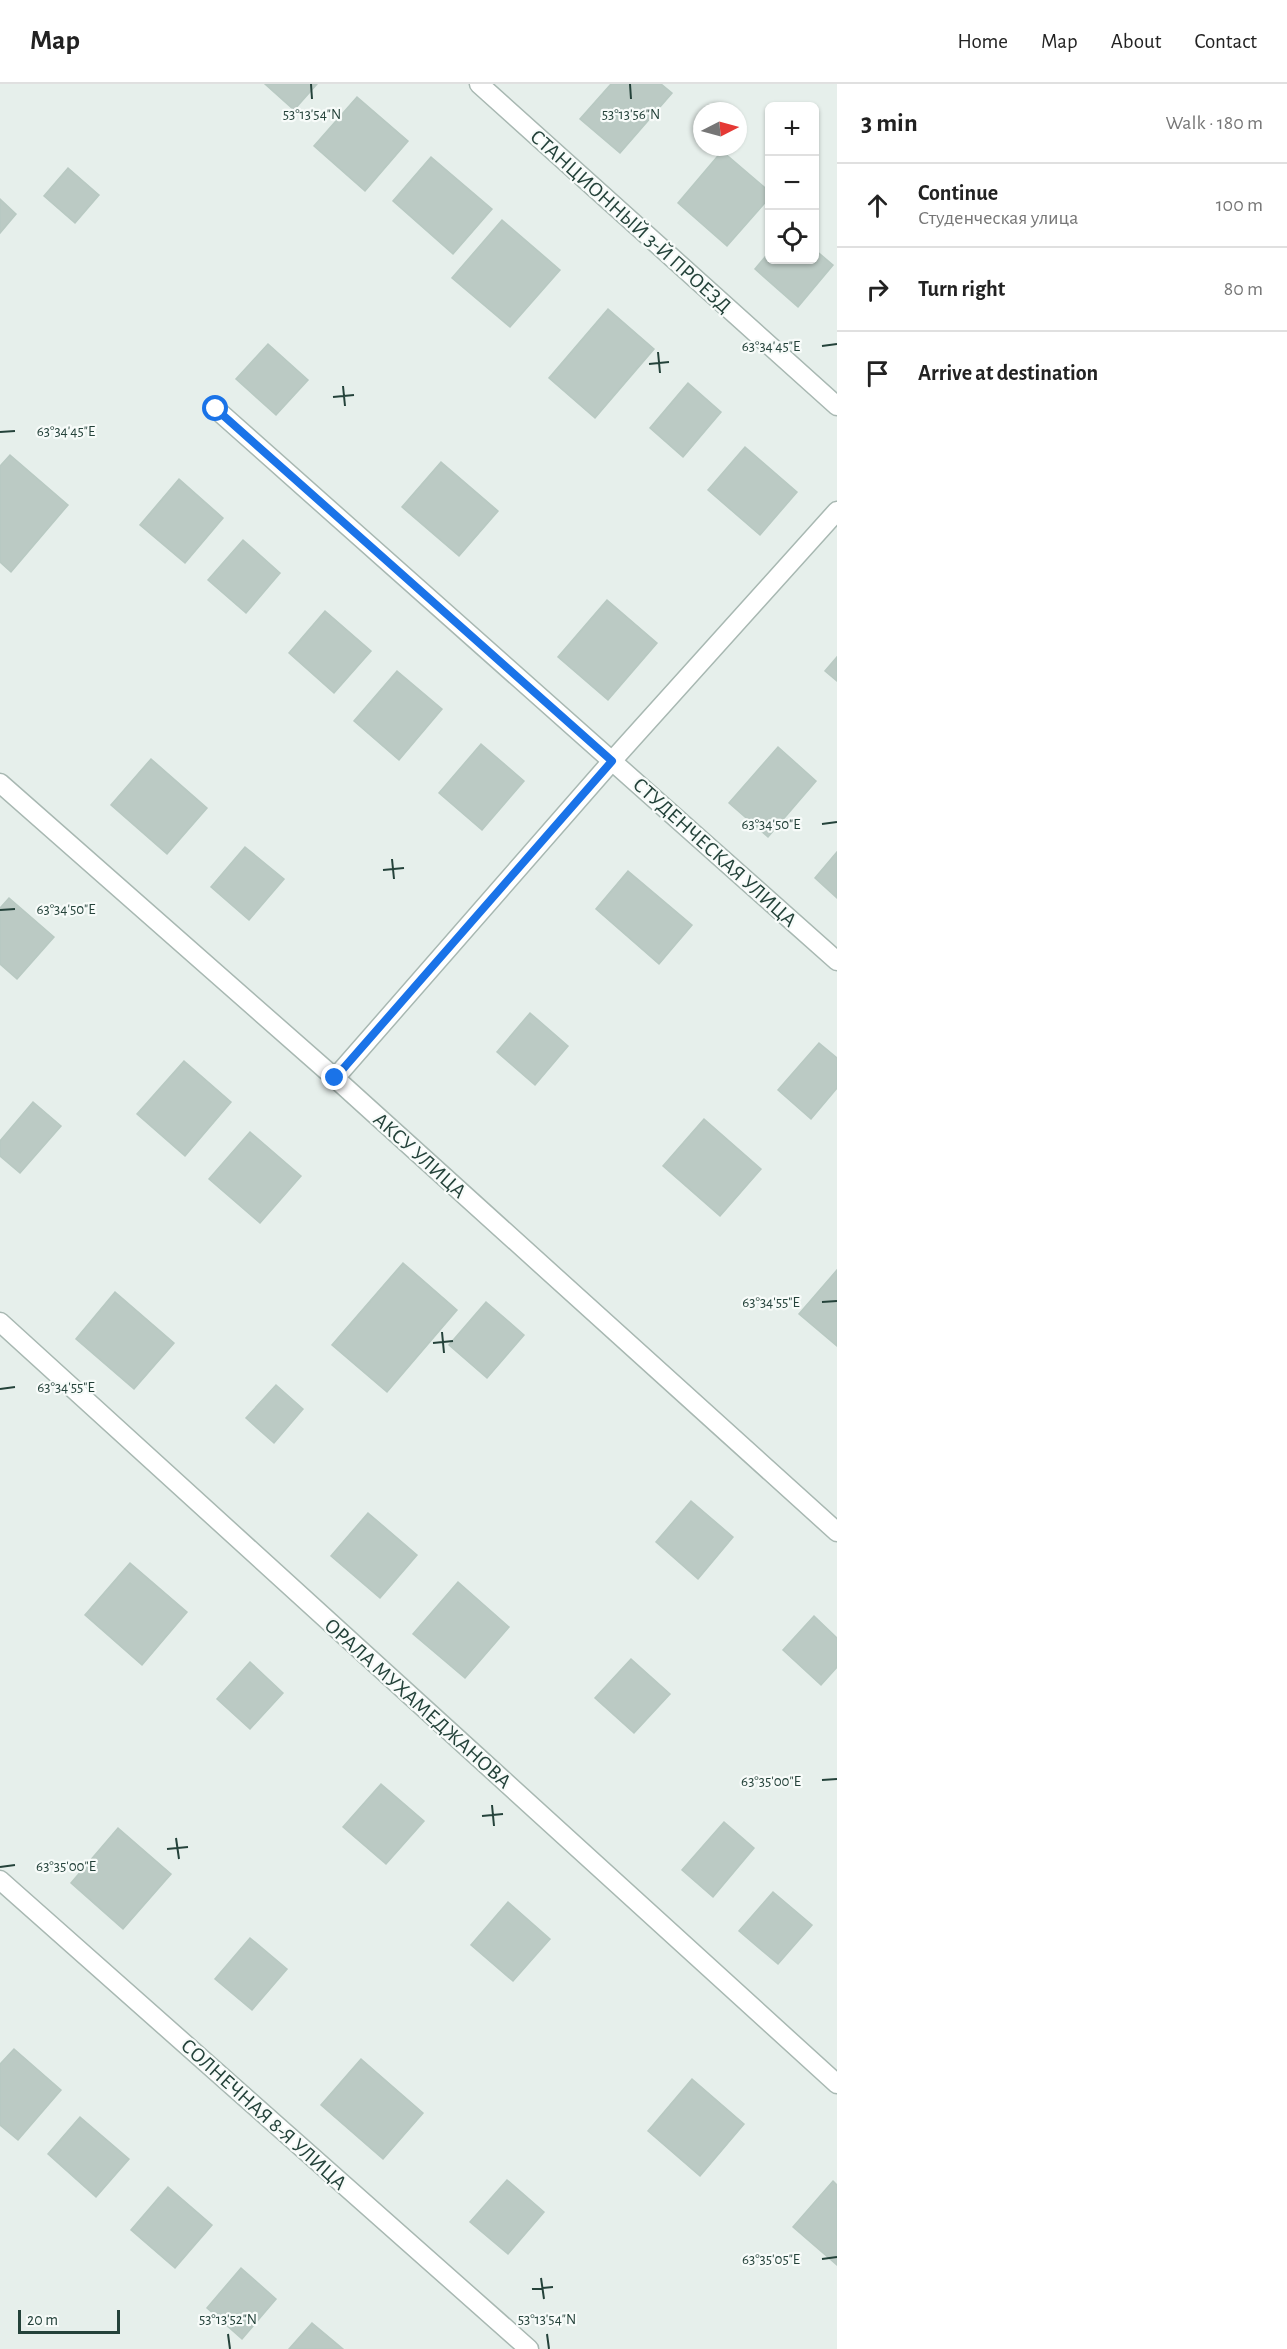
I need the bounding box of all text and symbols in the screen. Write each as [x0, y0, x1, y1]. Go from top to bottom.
text: Map [30, 27, 80, 55]
text: Home [957, 31, 1008, 52]
text: Map [1041, 31, 1078, 52]
text: About [1111, 31, 1161, 52]
text: Contact [1194, 31, 1257, 52]
north arrow [693, 102, 747, 156]
map controls [765, 102, 819, 264]
button: + [765, 102, 819, 156]
text: 53°13'54"N [283, 107, 341, 122]
text: 53°13'56"N [602, 107, 660, 122]
text: 3 min [861, 110, 918, 136]
text: Walk · 180 m [1166, 113, 1263, 133]
street label: СТАНЦИОННЫЙ 3-Й ПРОЕЗД [526, 125, 736, 317]
button: − [765, 156, 819, 210]
text: Continue [918, 182, 998, 204]
icon: ahead [861, 189, 894, 222]
text: 100 m [1216, 195, 1263, 215]
text: Студенческая улица [918, 208, 1078, 228]
button: locate [765, 210, 819, 264]
icon: right [861, 273, 894, 306]
text: Turn right [918, 278, 1005, 300]
text: 80 m [1224, 279, 1263, 299]
text: 63°34'45"E [742, 339, 800, 354]
icon: arrive [861, 357, 894, 390]
text: Arrive at destination [918, 362, 1098, 384]
route start [202, 395, 228, 421]
text: 63°34'45"E [37, 424, 95, 439]
street label: СТУДЕНЧЕСКАЯ УЛИЦА [629, 774, 800, 931]
text: 63°34'50"E [741, 817, 801, 832]
text: 63°34'50"E [36, 902, 96, 917]
route end [321, 1064, 347, 1090]
street label: АКСУ УЛИЦА [369, 1109, 470, 1202]
text: 63°34'55"E [742, 1295, 800, 1310]
text: 63°34'55"E [37, 1380, 95, 1395]
street label: ОРАЛА МУХАМЕДЖАНОВА [320, 1614, 515, 1792]
text: 63°35'00"E [741, 1774, 801, 1789]
text: 63°35'00"E [36, 1859, 96, 1874]
street label: СОЛНЕЧНАЯ 8-Я УЛИЦА [177, 2035, 351, 2194]
text: 63°35'05"E [742, 2252, 800, 2267]
scale bar [18, 2307, 120, 2334]
text: 20 m [27, 2312, 58, 2328]
text: 53°13'52"N [199, 2312, 257, 2327]
text: 53°13'54"N [518, 2312, 576, 2327]

